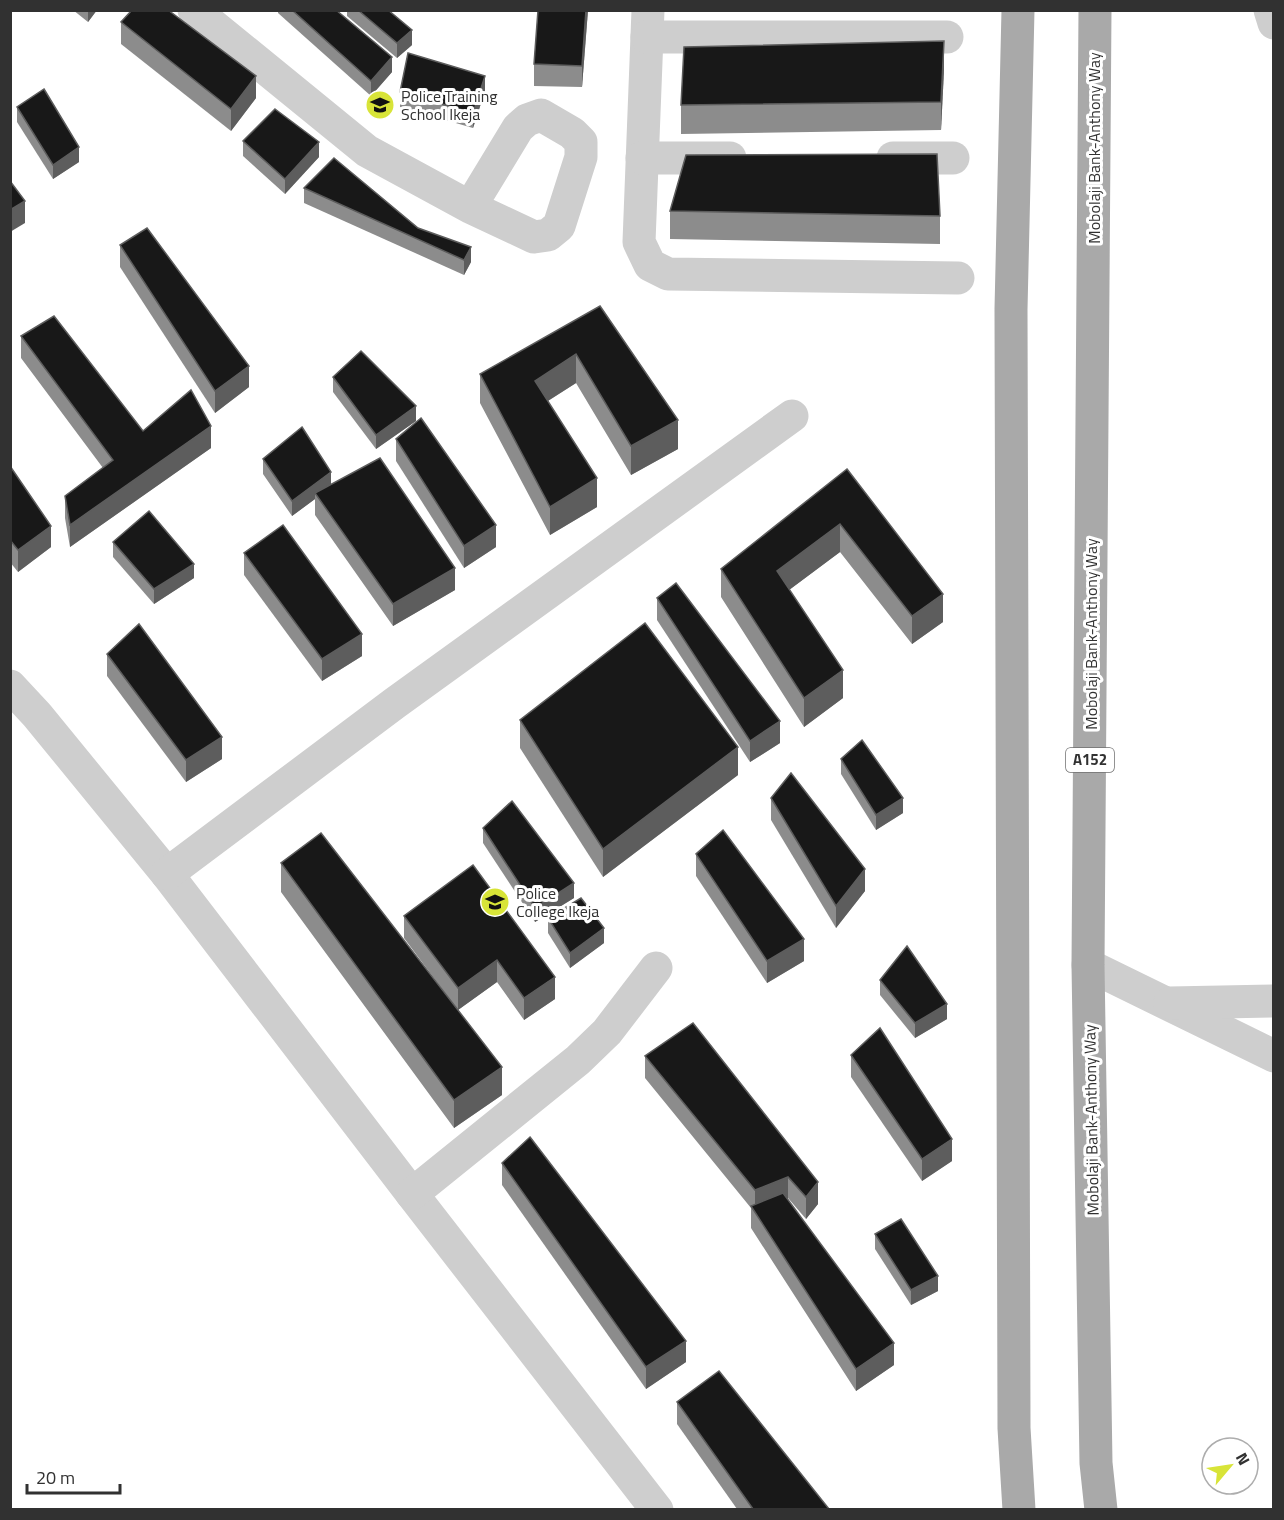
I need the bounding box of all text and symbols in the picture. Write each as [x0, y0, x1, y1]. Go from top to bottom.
street label: Mobolaji Bank-Anthony Way [1082, 52, 1106, 244]
place label: Police Training School Ikeja [401, 84, 498, 126]
school or university icon: Police Training School Ikeja [364, 89, 396, 121]
street label: Mobolaji Bank-Anthony Way [1079, 538, 1103, 730]
road number: A152 [1066, 748, 1114, 772]
place label: Police College Ikeja [516, 881, 599, 923]
school or university icon: Police College Ikeja [479, 886, 511, 918]
street label: Mobolaji Bank-Anthony Way [1077, 1024, 1105, 1216]
north arrow [1200, 1436, 1260, 1496]
text: N [1230, 1448, 1256, 1469]
scale bar [27, 1457, 120, 1495]
text: 20 m [36, 1464, 75, 1491]

